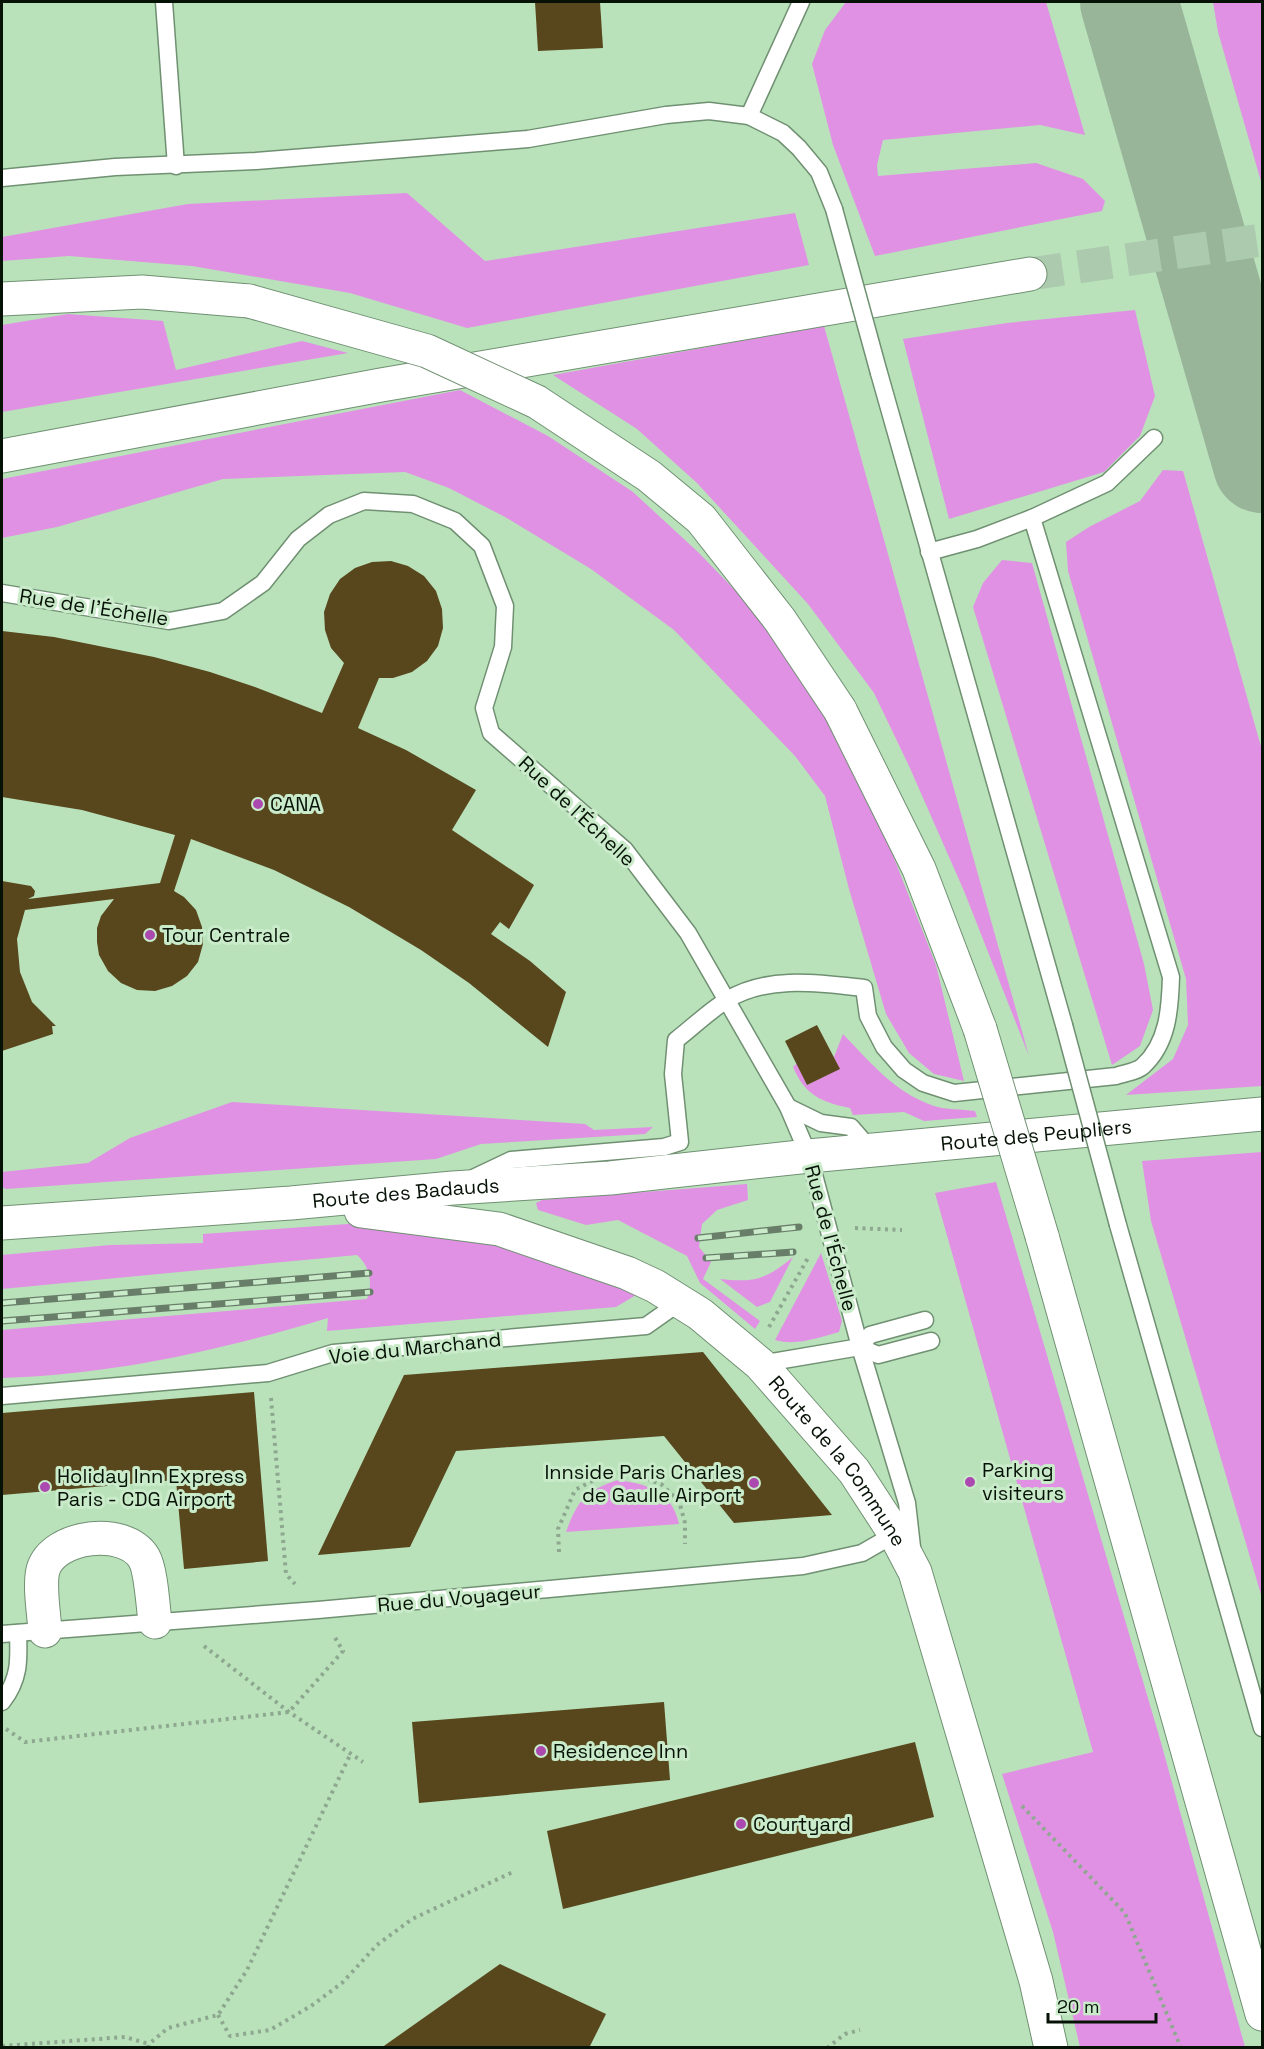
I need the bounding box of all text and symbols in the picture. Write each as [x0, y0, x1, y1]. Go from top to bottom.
street label: Rue de l'Échelle [18, 582, 170, 632]
street label: Rue de l'Échelle [513, 750, 641, 872]
place label: CANA [270, 791, 322, 817]
marker: CANA [251, 797, 265, 811]
place label: Tour Centrale [162, 922, 290, 948]
marker: Tour Centrale [143, 928, 157, 942]
street label: Route des Peupliers [939, 1113, 1133, 1157]
street label: Rue de l'Échelle [799, 1162, 863, 1314]
street label: Route des Badauds [311, 1172, 500, 1214]
street label: Voie du Marchand [328, 1326, 502, 1370]
street label: Route de la Commune [763, 1370, 912, 1551]
place label: Parking visiteurs [982, 1457, 1064, 1506]
place label: Innside Paris Charles de Gaulle Airport [544, 1459, 742, 1508]
place label: Holiday Inn Express Paris - CDG Airport [57, 1463, 244, 1512]
marker: Parking visiteurs [963, 1475, 977, 1489]
marker: Innside Paris Charles de Gaulle Airport [747, 1476, 761, 1490]
marker: Holiday Inn Express Paris - CDG Airport [38, 1480, 52, 1494]
street label: Rue du Voyageur [376, 1578, 542, 1618]
place label: Residence Inn [553, 1738, 688, 1764]
marker: Residence Inn [534, 1744, 548, 1758]
place label: Courtyard [753, 1811, 851, 1837]
marker: Courtyard [734, 1817, 748, 1831]
scale bar [1048, 1986, 1156, 2024]
text: 20 m [1057, 1995, 1100, 2018]

